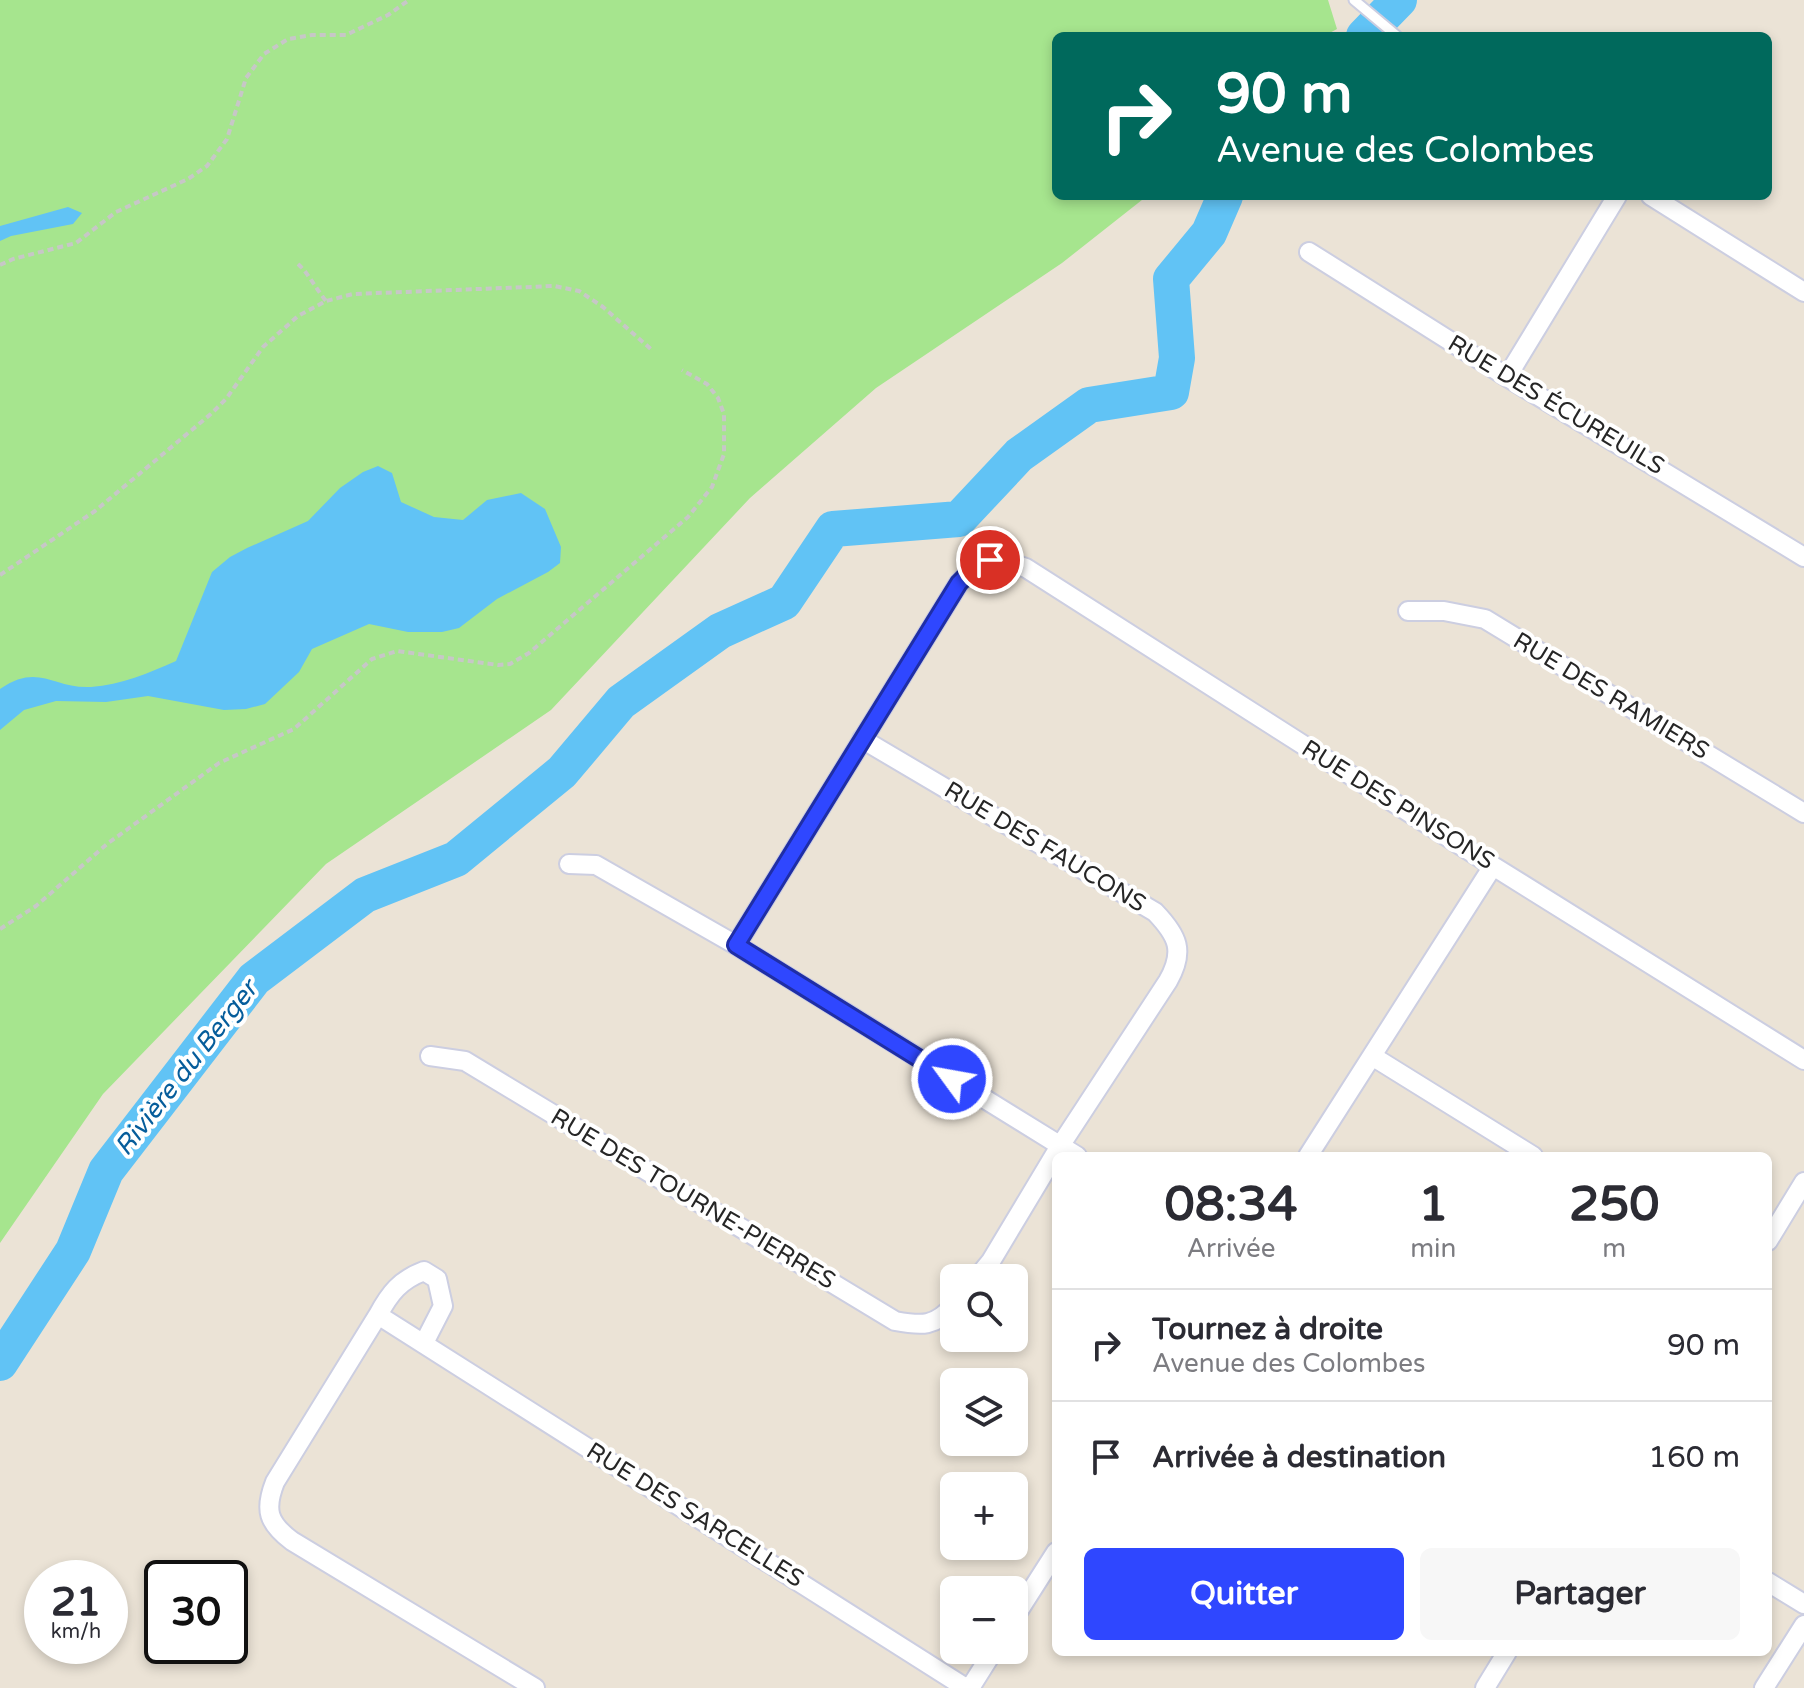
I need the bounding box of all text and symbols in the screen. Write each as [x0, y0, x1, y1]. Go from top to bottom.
text: 90 m [1216, 61, 1352, 128]
icon: right [1084, 64, 1188, 168]
text: Avenue des Colombes [1216, 129, 1595, 172]
street label: RUE DES ÉCUREUILS [1443, 328, 1670, 481]
pin [956, 526, 1024, 594]
icon: arrive [968, 538, 1012, 582]
street label: RUE DES RAMIERS [1508, 626, 1714, 766]
street label: RUE DES PINSONS [1296, 734, 1500, 876]
street label: RUE DES FAUCONS [939, 775, 1151, 919]
water label: Rivière du Berger [108, 972, 266, 1162]
position arrow [910, 1037, 994, 1121]
street label: RUE DES TOURNE-PIERRES [545, 1102, 841, 1296]
text: 08:34 [1165, 1176, 1298, 1234]
text: 1 [1418, 1176, 1448, 1234]
text: 250 [1569, 1176, 1659, 1234]
text: Arrivée [1187, 1233, 1275, 1264]
text: min [1410, 1233, 1456, 1264]
text: m [1602, 1233, 1626, 1264]
map controls [940, 1264, 1028, 1664]
button: search [940, 1264, 1028, 1352]
text: Tournez à droite [1152, 1311, 1383, 1348]
icon: right [1084, 1323, 1128, 1367]
text: 90 m [1667, 1327, 1740, 1364]
text: Avenue des Colombes [1152, 1348, 1425, 1379]
button: layers [940, 1368, 1028, 1456]
icon: arrive [1084, 1435, 1128, 1479]
street label: RUE DES SARCELLES [581, 1436, 809, 1594]
text: Arrivée à destination [1152, 1439, 1446, 1476]
text: 160 m [1648, 1439, 1740, 1476]
button: + [940, 1472, 1028, 1560]
button: Quitter [1084, 1548, 1404, 1640]
button: Partager [1420, 1548, 1740, 1640]
speed limit sign: 30 [144, 1560, 248, 1664]
button: − [940, 1576, 1028, 1664]
text: 21 [51, 1578, 101, 1626]
text: km/h [51, 1620, 101, 1644]

